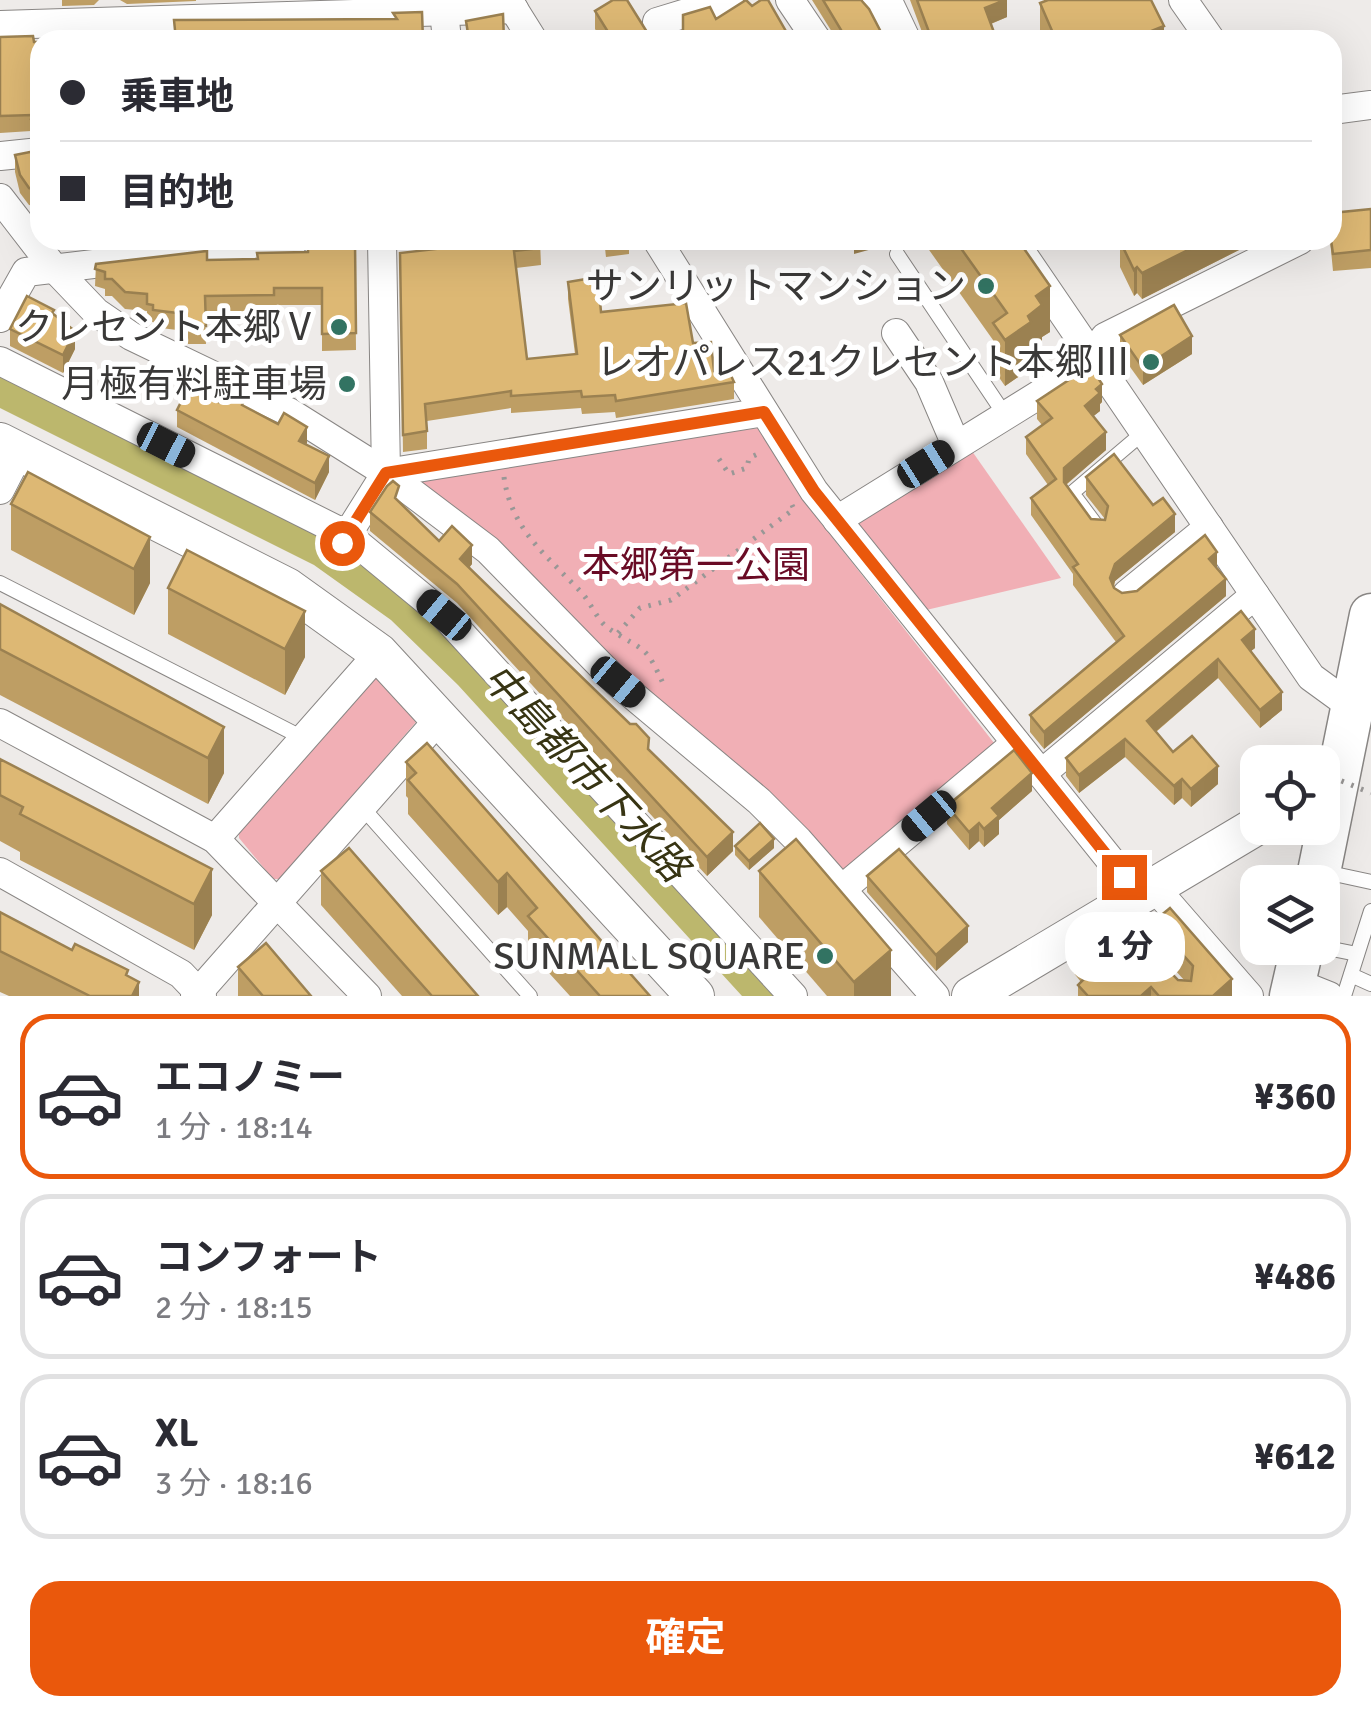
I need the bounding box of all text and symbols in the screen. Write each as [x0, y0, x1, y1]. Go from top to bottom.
text: 乗車地 [120, 73, 234, 120]
text: 目的地 [120, 169, 234, 216]
place label: サンリットマンション [586, 263, 966, 310]
marker: サンリットマンション [975, 275, 997, 297]
place label: クレセント本郷Ⅴ [15, 304, 319, 351]
marker: クレセント本郷Ⅴ [328, 316, 350, 338]
place label: レオパレス21クレセント本郷Ⅲ [596, 339, 1131, 386]
marker: レオパレス21クレセント本郷Ⅲ [1140, 351, 1162, 373]
place label: 月極有料駐車場 [61, 361, 327, 408]
marker: 月極有料駐車場 [336, 373, 358, 395]
car [132, 418, 200, 472]
car [893, 435, 959, 493]
route start [320, 521, 365, 566]
park label: 本郷第一公園 [582, 542, 810, 589]
car [411, 584, 477, 646]
car [585, 651, 651, 713]
water label: 中島都市下水路 [472, 653, 701, 894]
map controls [1240, 745, 1340, 965]
button: locate [1240, 745, 1340, 845]
car [896, 785, 962, 847]
route end [1102, 855, 1147, 900]
button: layers [1240, 865, 1340, 965]
callout: 1 分 [1064, 912, 1184, 982]
text: 1 分 [1097, 927, 1153, 966]
place label: SUNMALL SQUARE [493, 933, 805, 980]
marker: SUNMALL SQUARE [814, 945, 836, 967]
icon: car [35, 1052, 125, 1142]
text: エコノミー [155, 1054, 345, 1101]
text: ¥360 [1254, 1073, 1336, 1120]
text: 1 分 · 18:14 [155, 1108, 313, 1147]
icon: car [35, 1232, 125, 1322]
text: コンフォート [155, 1234, 382, 1281]
text: ¥486 [1254, 1253, 1336, 1300]
text: 2 分 · 18:15 [155, 1288, 313, 1327]
text: XL [155, 1410, 198, 1457]
icon: car [35, 1412, 125, 1502]
text: ¥612 [1254, 1433, 1336, 1480]
text: 3 分 · 18:16 [155, 1464, 313, 1503]
button: 確定 [30, 1581, 1341, 1696]

